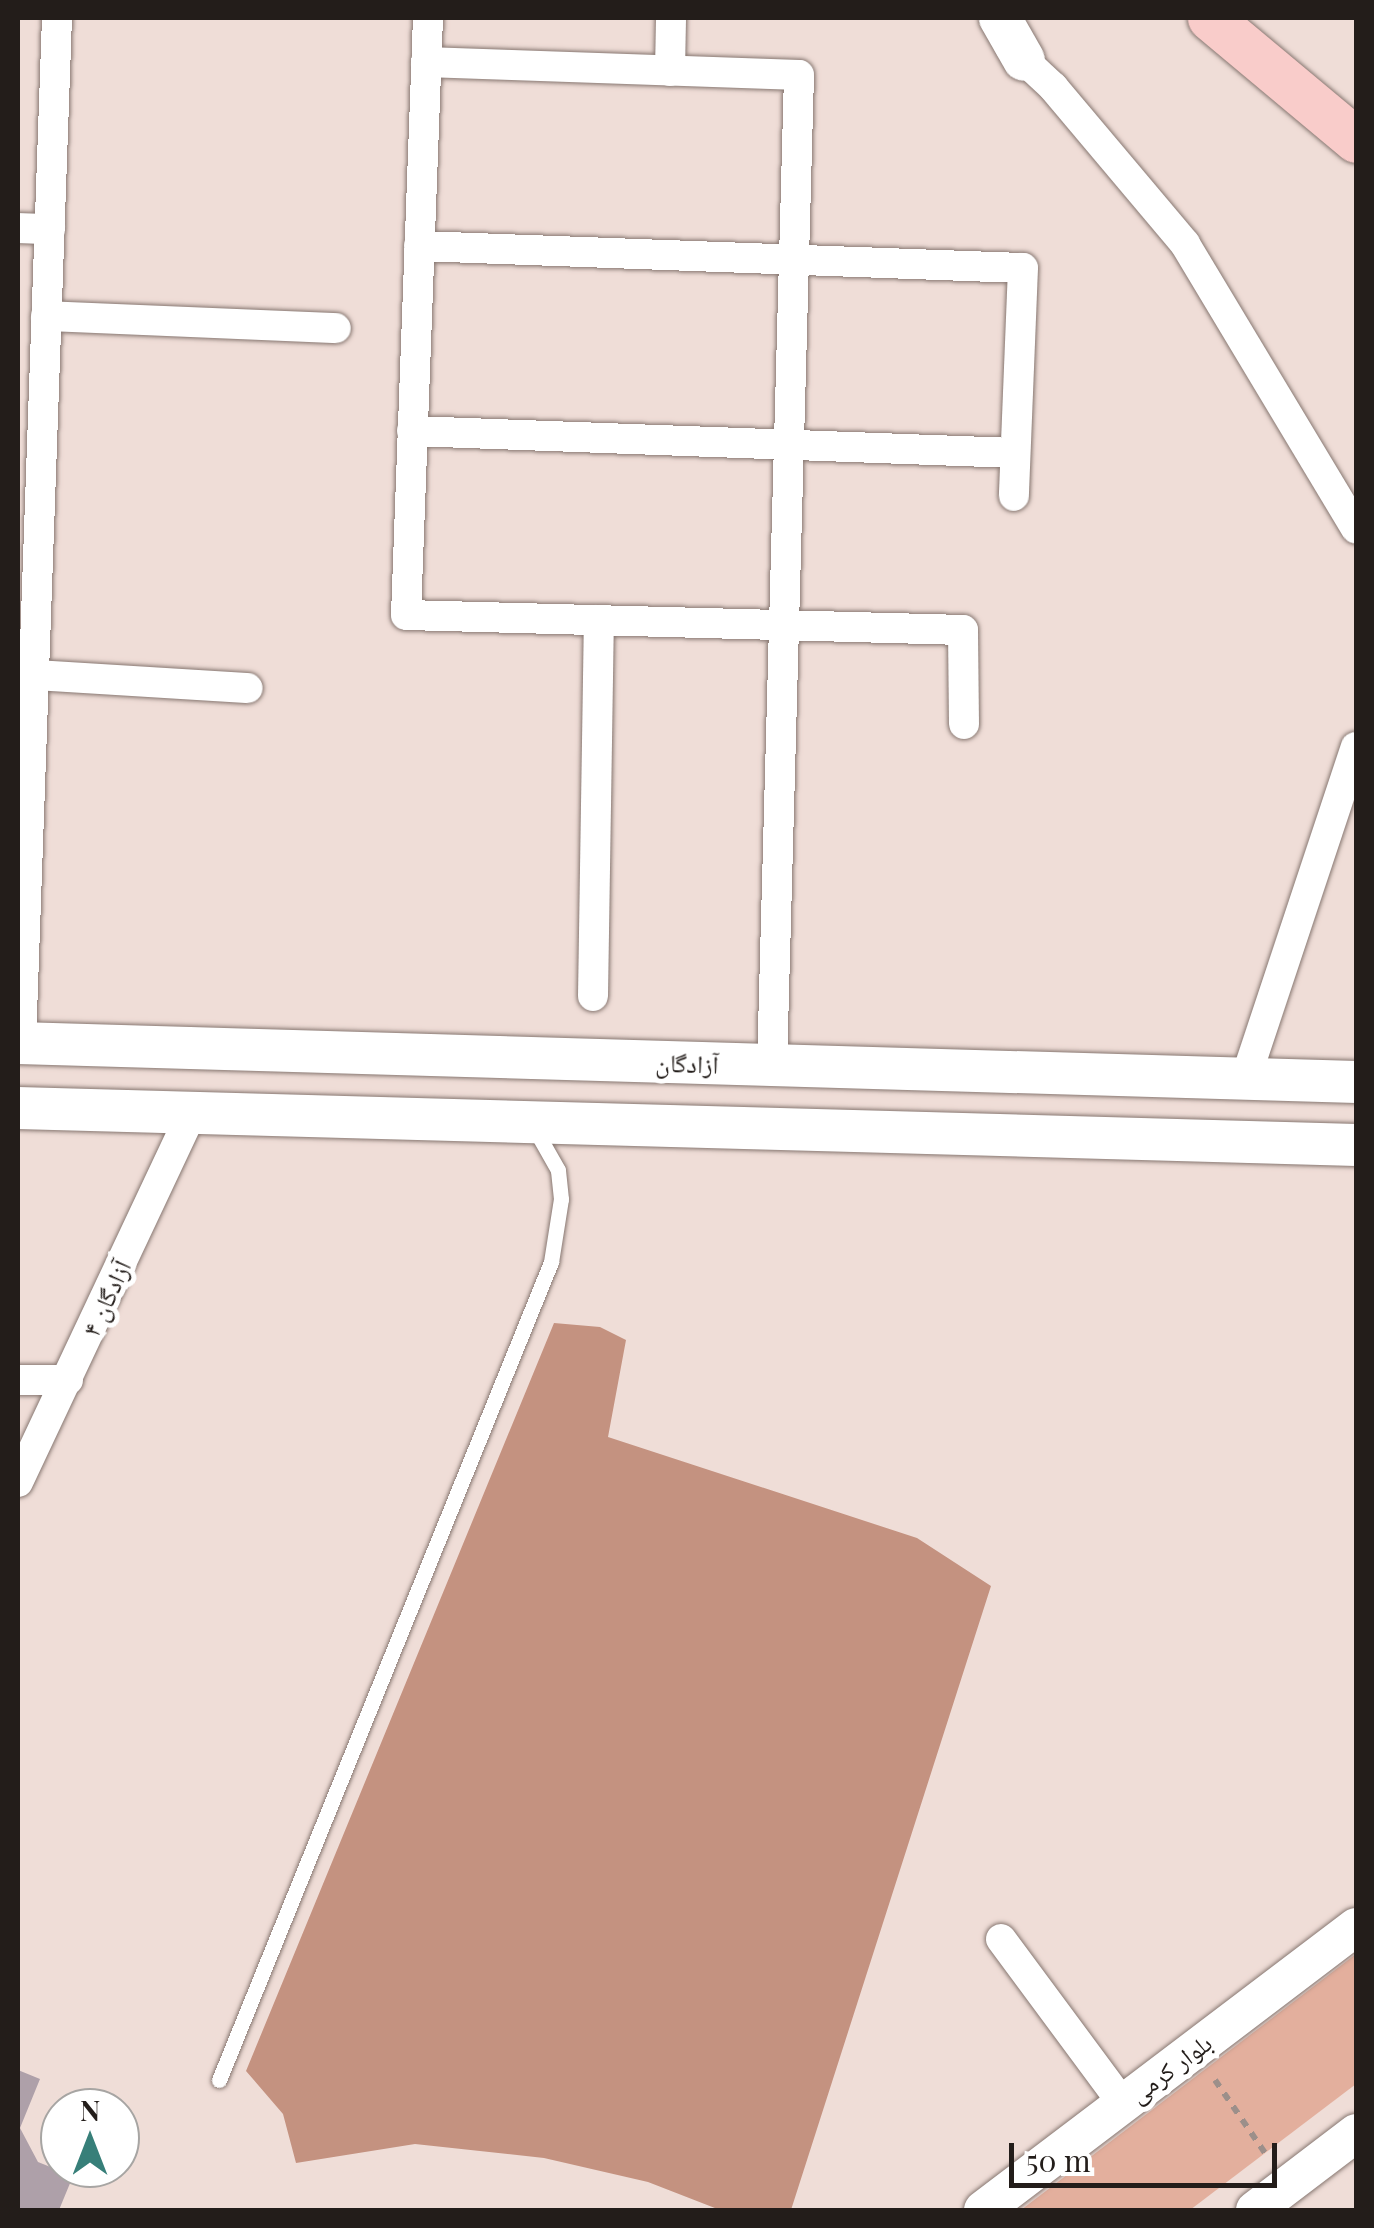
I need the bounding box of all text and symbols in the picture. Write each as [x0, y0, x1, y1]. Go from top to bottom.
street label: آزادگان [655, 1047, 719, 1079]
street label: آزادگان ۴ [75, 1255, 137, 1341]
street label: بلوار کرمی [1123, 2027, 1217, 2109]
north arrow [40, 2088, 140, 2188]
text: N [80, 2091, 100, 2128]
scale bar [1014, 2123, 1282, 2185]
text: 50 m [1026, 2140, 1091, 2180]

